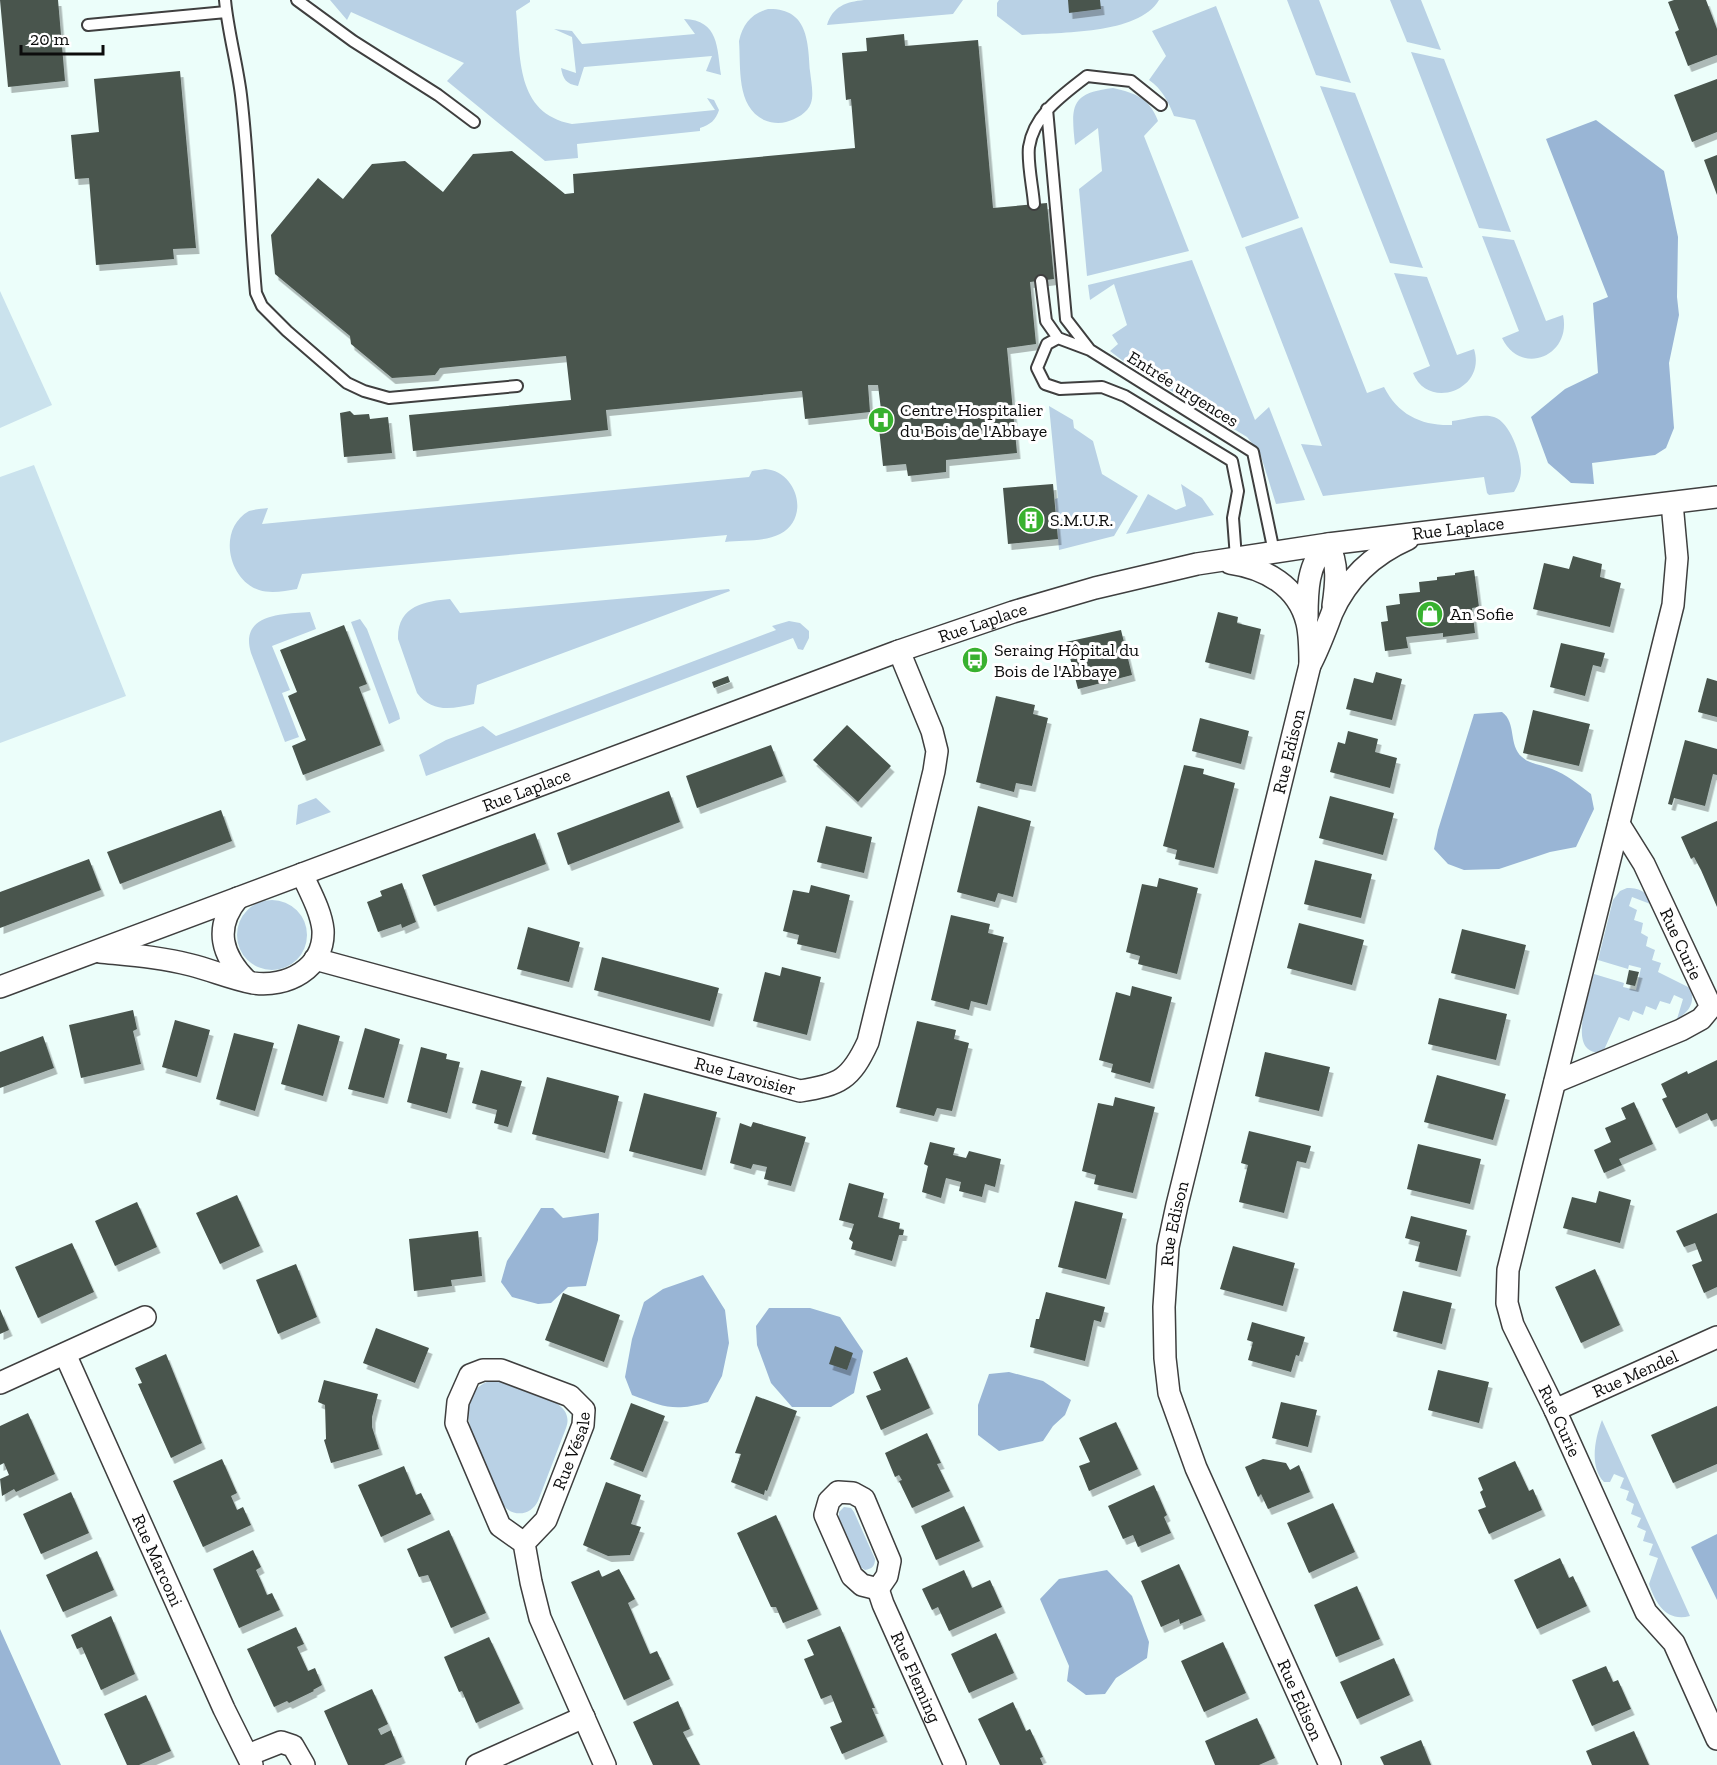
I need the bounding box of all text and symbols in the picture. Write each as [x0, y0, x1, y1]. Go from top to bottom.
scale bar [21, 18, 104, 56]
text: 20 m [30, 28, 70, 50]
street label: Entrée urgences [1123, 346, 1243, 432]
place label: Centre Hospitalier du Bois de l'Abbaye [900, 399, 1047, 442]
hospital icon: Centre Hospitalier du Bois de l'Abbaye [866, 405, 896, 435]
building icon: S.M.U.R. [1016, 505, 1046, 535]
place label: S.M.U.R. [1050, 509, 1113, 531]
street label: Rue Laplace [1411, 512, 1505, 545]
street label: Rue Laplace [935, 598, 1030, 648]
shop icon: An Sofie [1415, 599, 1445, 629]
place label: An Sofie [1450, 603, 1514, 625]
place label: Seraing Hôpital du Bois de l'Abbaye [994, 639, 1139, 682]
bus stop icon: Seraing Hôpital du Bois de l'Abbaye [960, 645, 990, 675]
street label: Rue Edison [1268, 706, 1310, 796]
street label: Rue Laplace [479, 764, 574, 817]
street label: Rue Curie [1655, 905, 1707, 983]
street label: Rue Lavoisier [692, 1052, 798, 1100]
street label: Rue Edison [1156, 1178, 1194, 1267]
street label: Rue Mendel [1589, 1345, 1682, 1403]
street label: Rue Curie [1533, 1381, 1586, 1460]
street label: Rue Vésale [548, 1411, 595, 1493]
street label: Rue Marconi [127, 1511, 188, 1610]
street label: Rue Fleming [886, 1628, 946, 1726]
street label: Rue Edison [1272, 1656, 1328, 1745]

